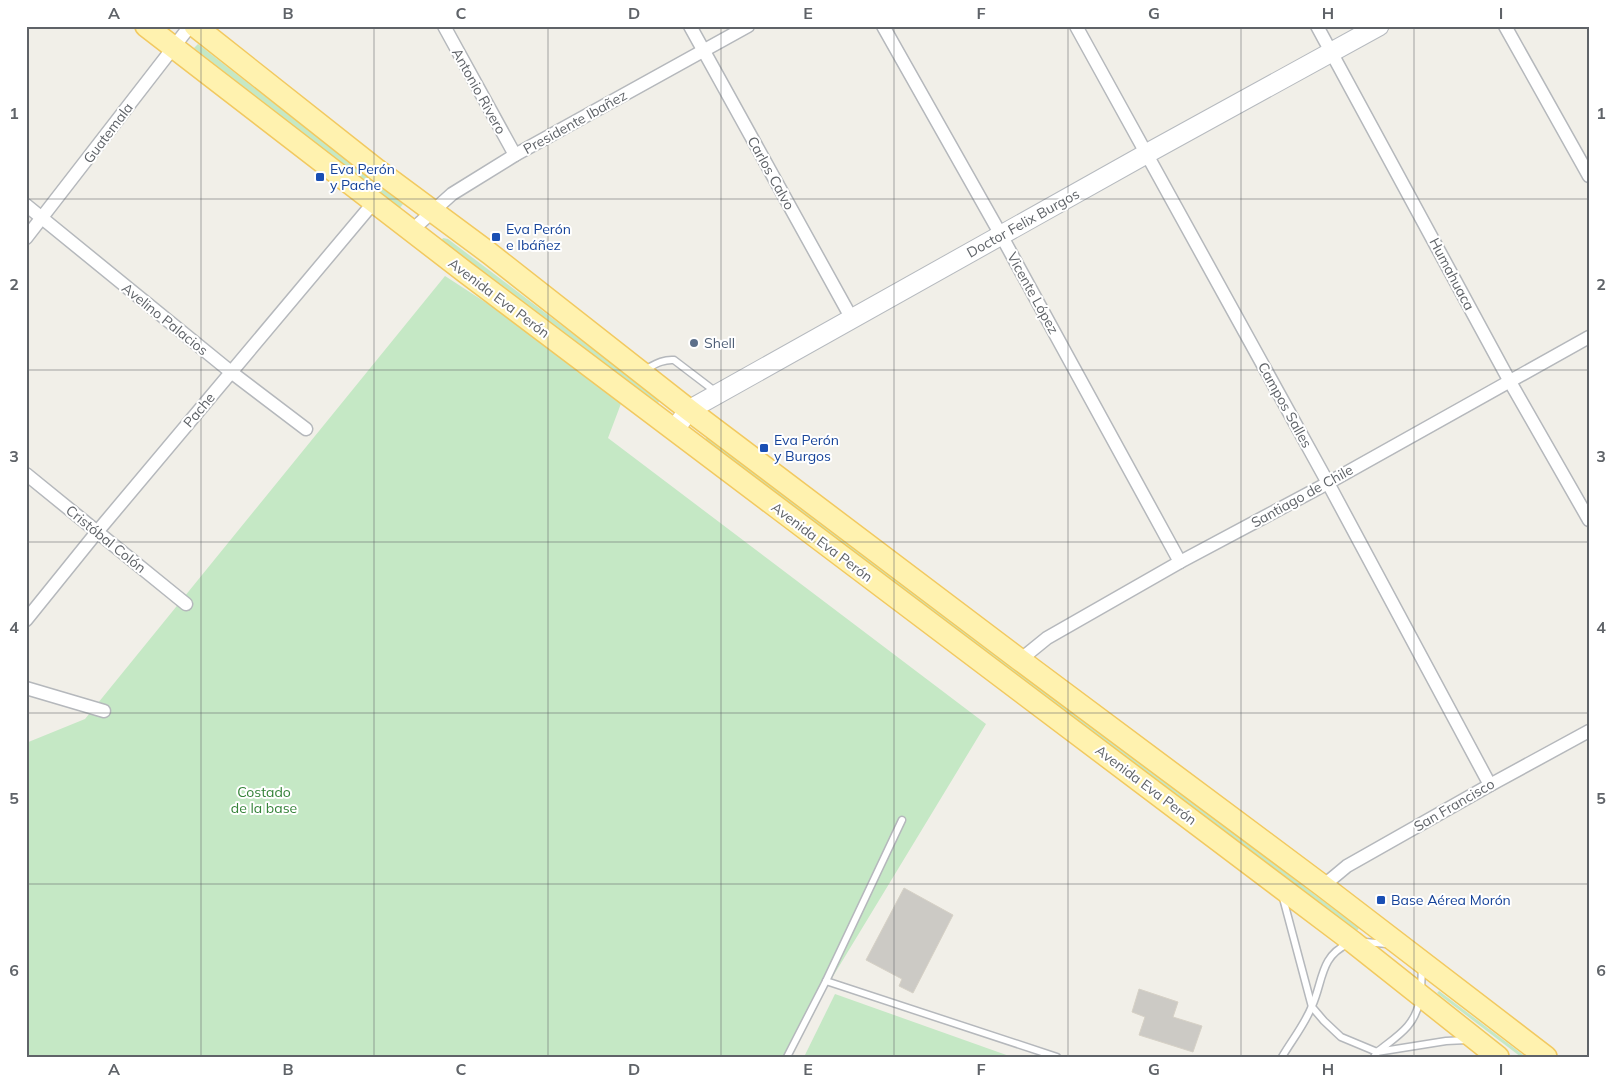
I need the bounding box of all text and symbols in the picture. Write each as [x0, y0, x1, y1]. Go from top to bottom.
text: A [108, 3, 120, 23]
text: B [282, 3, 294, 23]
text: C [456, 3, 467, 23]
text: D [628, 3, 640, 23]
text: E [803, 3, 813, 23]
text: F [976, 3, 986, 23]
text: G [1148, 3, 1160, 23]
text: H [1322, 3, 1334, 23]
text: I [1499, 3, 1503, 23]
street label: Antonio Rivero [448, 45, 510, 137]
street label: Presidente Ibañez [520, 86, 630, 158]
street label: Guatemala [79, 99, 137, 167]
text: 1 [9, 103, 19, 123]
text: 1 [1596, 103, 1606, 123]
street label: Carlos Calvo [743, 133, 799, 213]
place label: Eva Perón y Pache [330, 160, 395, 194]
marker: Eva Perón y Pache [314, 171, 326, 183]
street label: Doctor Felix Burgos [964, 185, 1082, 261]
place label: Eva Perón e Ibáñez [506, 220, 571, 254]
marker: Eva Perón e Ibáñez [490, 231, 502, 243]
street label: Humahuaca [1425, 235, 1479, 313]
street label: Vicente López [1003, 249, 1063, 337]
street label: Avenida Eva Perón [445, 254, 553, 342]
text: 2 [9, 274, 19, 294]
text: 2 [1596, 274, 1606, 294]
street label: Avelino Palacios [118, 279, 212, 359]
place label: Shell [704, 334, 735, 352]
marker: Shell [688, 337, 700, 349]
street label: Campos Salles [1254, 359, 1316, 451]
street label: Pache [179, 389, 219, 431]
place label: Eva Perón y Burgos [774, 431, 839, 465]
marker: Eva Perón y Burgos [758, 442, 770, 454]
text: 3 [9, 446, 19, 466]
text: 3 [1596, 446, 1606, 466]
street label: Santiago de Chile [1248, 461, 1356, 531]
street label: Avenida Eva Perón [768, 498, 876, 586]
street label: Cristóbal Colón [62, 501, 150, 577]
text: 4 [9, 617, 19, 637]
text: 4 [1596, 617, 1606, 637]
street label: Avenida Eva Perón [1092, 741, 1200, 829]
street label: San Francisco [1410, 775, 1498, 835]
park label: Costado de la base [231, 783, 297, 817]
text: 5 [9, 788, 19, 808]
text: 5 [1596, 788, 1606, 808]
place label: Base Aérea Morón [1391, 891, 1511, 909]
marker: Base Aérea Morón [1375, 894, 1387, 906]
text: 6 [9, 960, 19, 980]
text: 6 [1596, 960, 1606, 980]
text: A [108, 1059, 120, 1079]
text: B [282, 1059, 294, 1079]
text: C [456, 1059, 467, 1079]
text: D [628, 1059, 640, 1079]
text: E [803, 1059, 813, 1079]
text: F [976, 1059, 986, 1079]
text: G [1148, 1059, 1160, 1079]
text: H [1322, 1059, 1334, 1079]
text: I [1499, 1059, 1503, 1079]

